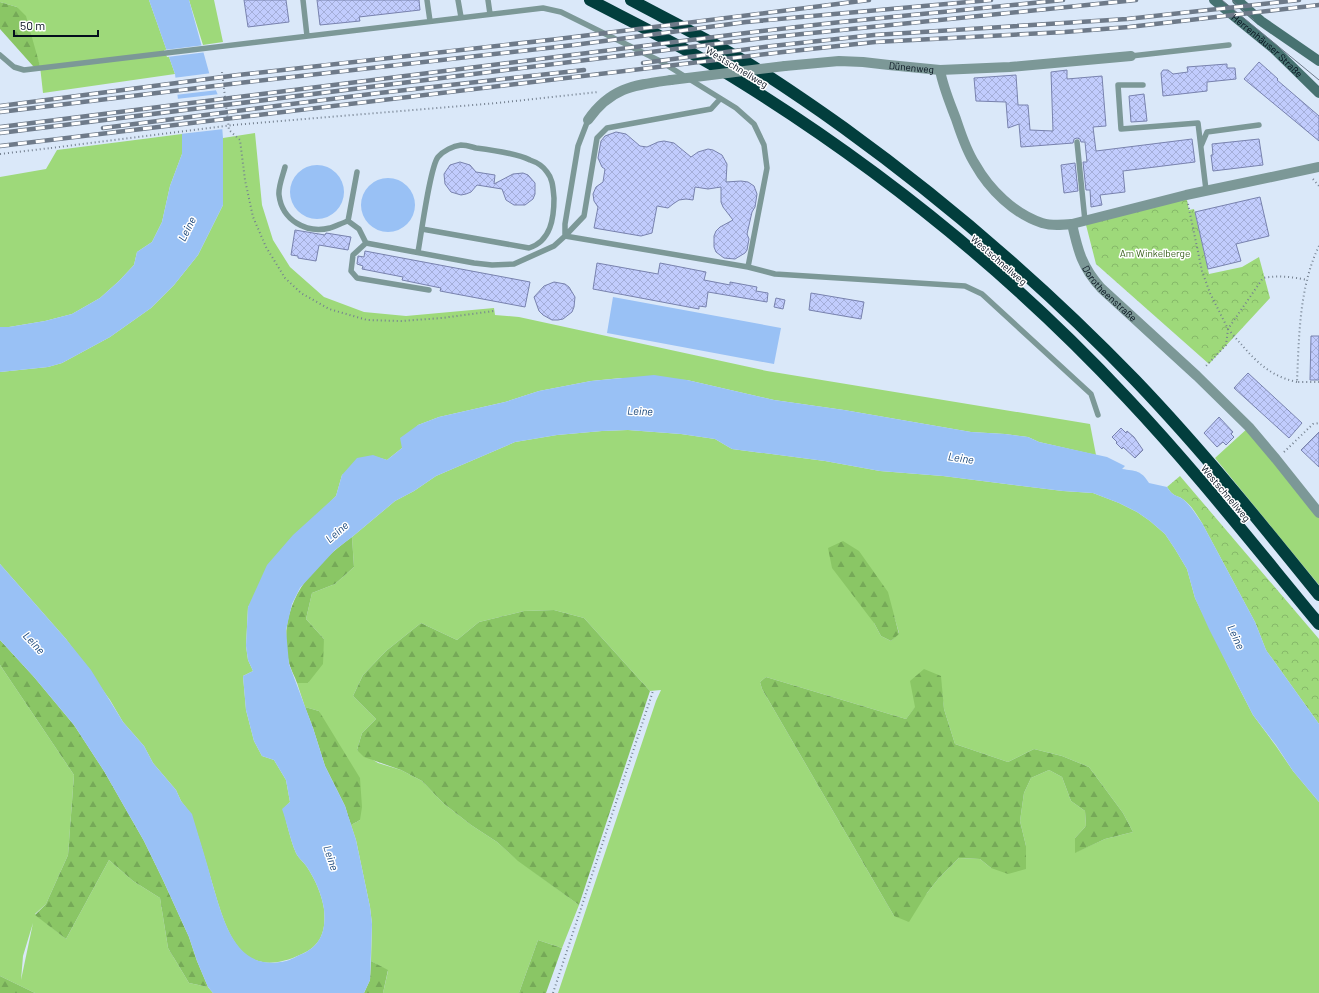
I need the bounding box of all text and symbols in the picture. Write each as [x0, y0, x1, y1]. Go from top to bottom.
street label: Herrenhäuser Straße [1229, 11, 1305, 80]
scale bar [14, 12, 98, 38]
text: 50 m [20, 18, 45, 32]
street label: Westschnellweg [704, 44, 770, 90]
street label: Dünenweg [888, 59, 935, 75]
water label: Leine [175, 214, 198, 243]
street label: Westschnellweg [969, 232, 1029, 288]
park label: Am Winkelberge [1120, 247, 1190, 259]
street label: Dorotheenstraße [1080, 263, 1139, 324]
water label: Leine [627, 404, 653, 417]
water label: Leine [947, 449, 975, 466]
street label: Westschnellweg [1199, 462, 1253, 524]
water label: Leine [323, 518, 351, 545]
water label: Leine [1225, 622, 1248, 652]
water label: Leine [21, 629, 48, 657]
water label: Leine [321, 844, 342, 872]

